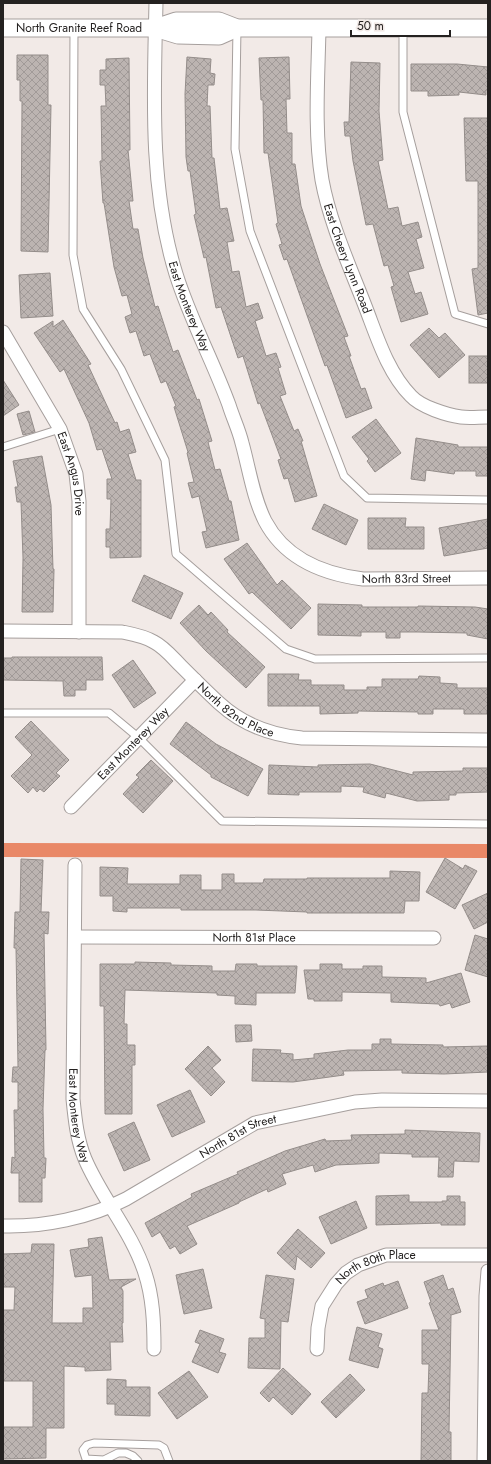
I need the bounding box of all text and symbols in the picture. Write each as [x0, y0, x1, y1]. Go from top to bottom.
scale bar [351, 12, 450, 38]
text: 50 m [357, 17, 384, 35]
street label: North Granite Reef Road [16, 19, 142, 37]
street label: East Cheery Lynn Road [319, 201, 376, 316]
street label: East Monterey Way [164, 259, 215, 355]
street label: East Angus Drive [53, 429, 88, 516]
street label: North 83rd Street [362, 569, 451, 588]
street label: North 82nd Place [193, 678, 276, 742]
street label: East Monterey Way [93, 702, 174, 784]
street label: North 81st Place [212, 928, 296, 947]
street label: East Monterey Way [64, 1068, 95, 1166]
street label: North 81st Street [196, 1110, 278, 1163]
street label: North 80th Place [331, 1246, 416, 1288]

